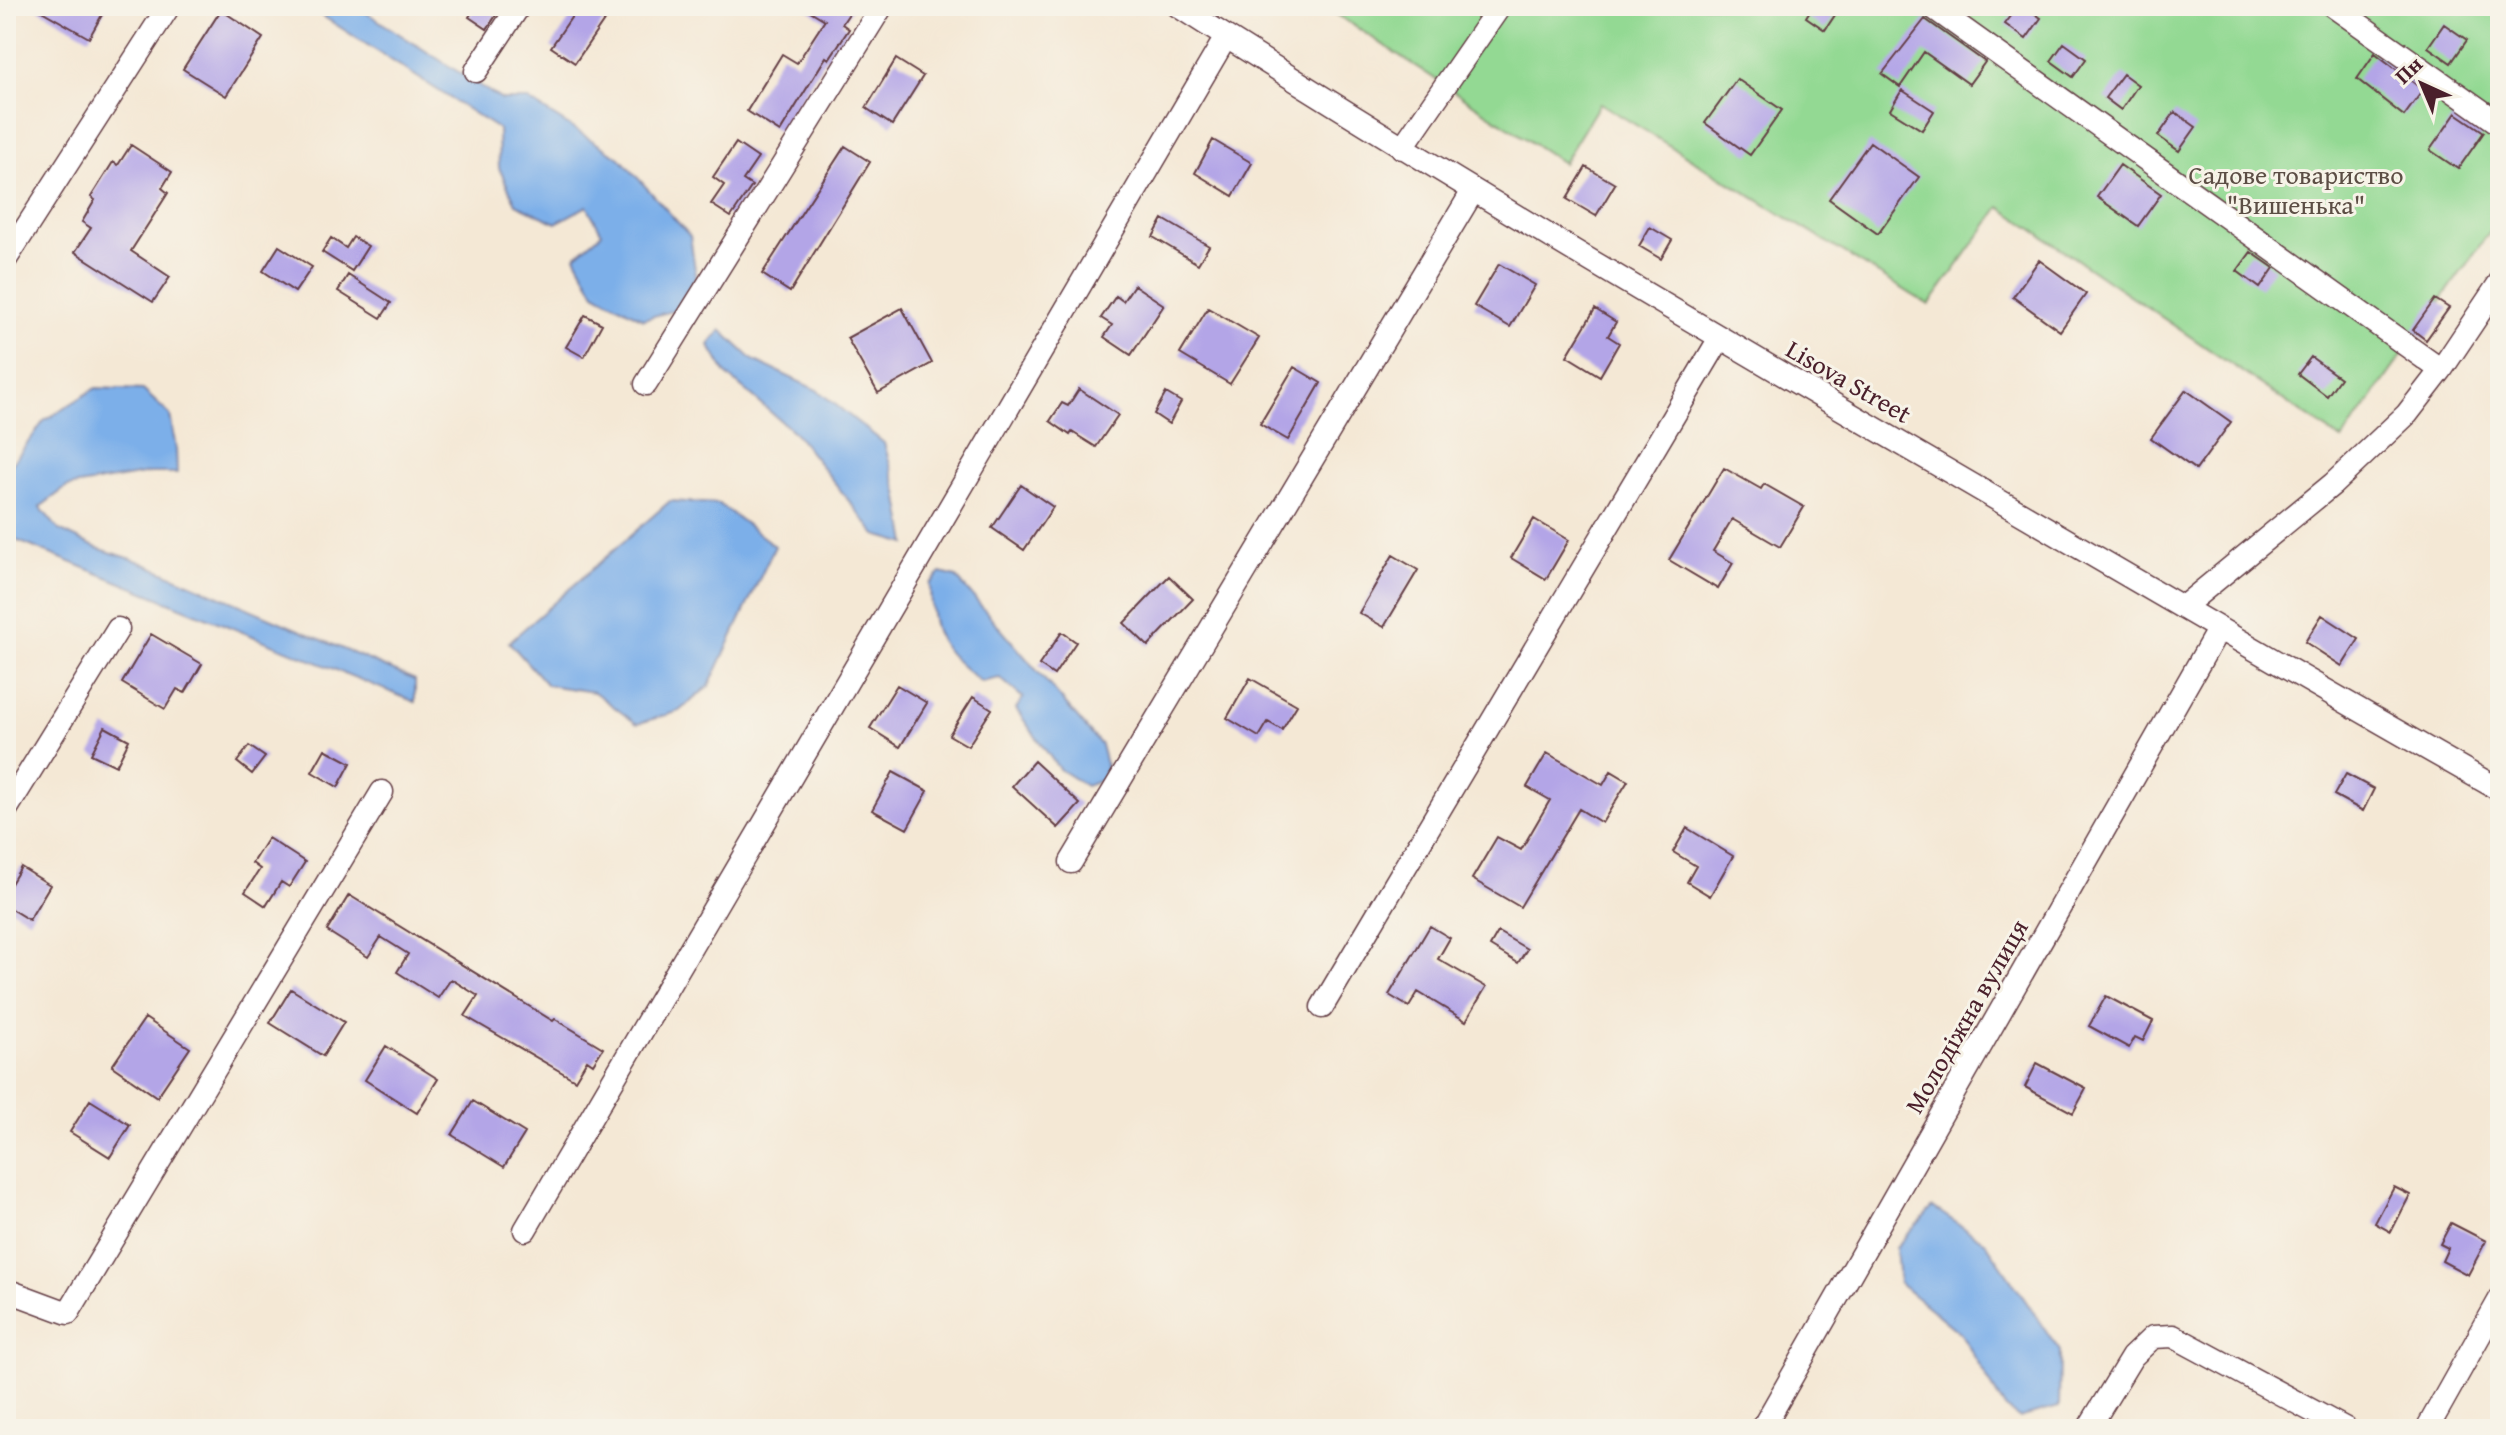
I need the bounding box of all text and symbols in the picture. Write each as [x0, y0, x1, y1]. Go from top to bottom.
north arrow [2382, 44, 2462, 124]
text: Пн [2387, 48, 2429, 91]
park label: Садове товариство "Вишенька" [2189, 155, 2403, 224]
street label: Lisova Street [1779, 329, 1919, 433]
street label: Молодіжна вулиця [1894, 912, 2038, 1120]

